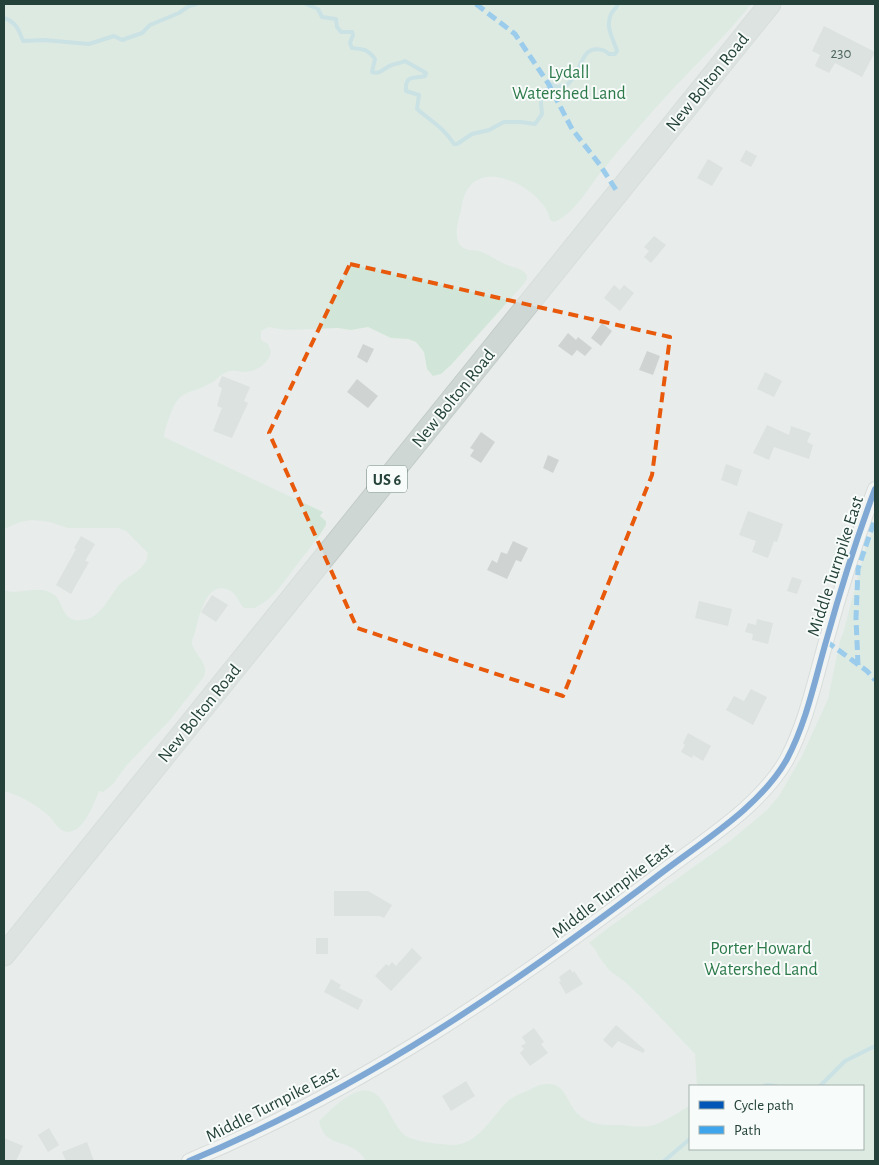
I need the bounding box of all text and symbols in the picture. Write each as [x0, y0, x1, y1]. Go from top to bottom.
street label: New Bolton Road [663, 30, 753, 135]
house number: 230 [831, 46, 852, 61]
park label: Lydall Watershed Land [512, 64, 626, 103]
street label: New Bolton Road [409, 346, 499, 451]
road number: US 6 [367, 466, 407, 492]
street label: Middle Turnpike East [805, 494, 867, 639]
street label: New Bolton Road [155, 661, 245, 766]
street label: Middle Turnpike East [549, 839, 677, 942]
park label: Porter Howard Watershed Land [704, 940, 818, 979]
street label: Middle Turnpike East [203, 1064, 342, 1146]
legend [689, 1085, 864, 1150]
text: Cycle path [734, 1098, 794, 1113]
text: Path [734, 1123, 761, 1138]

